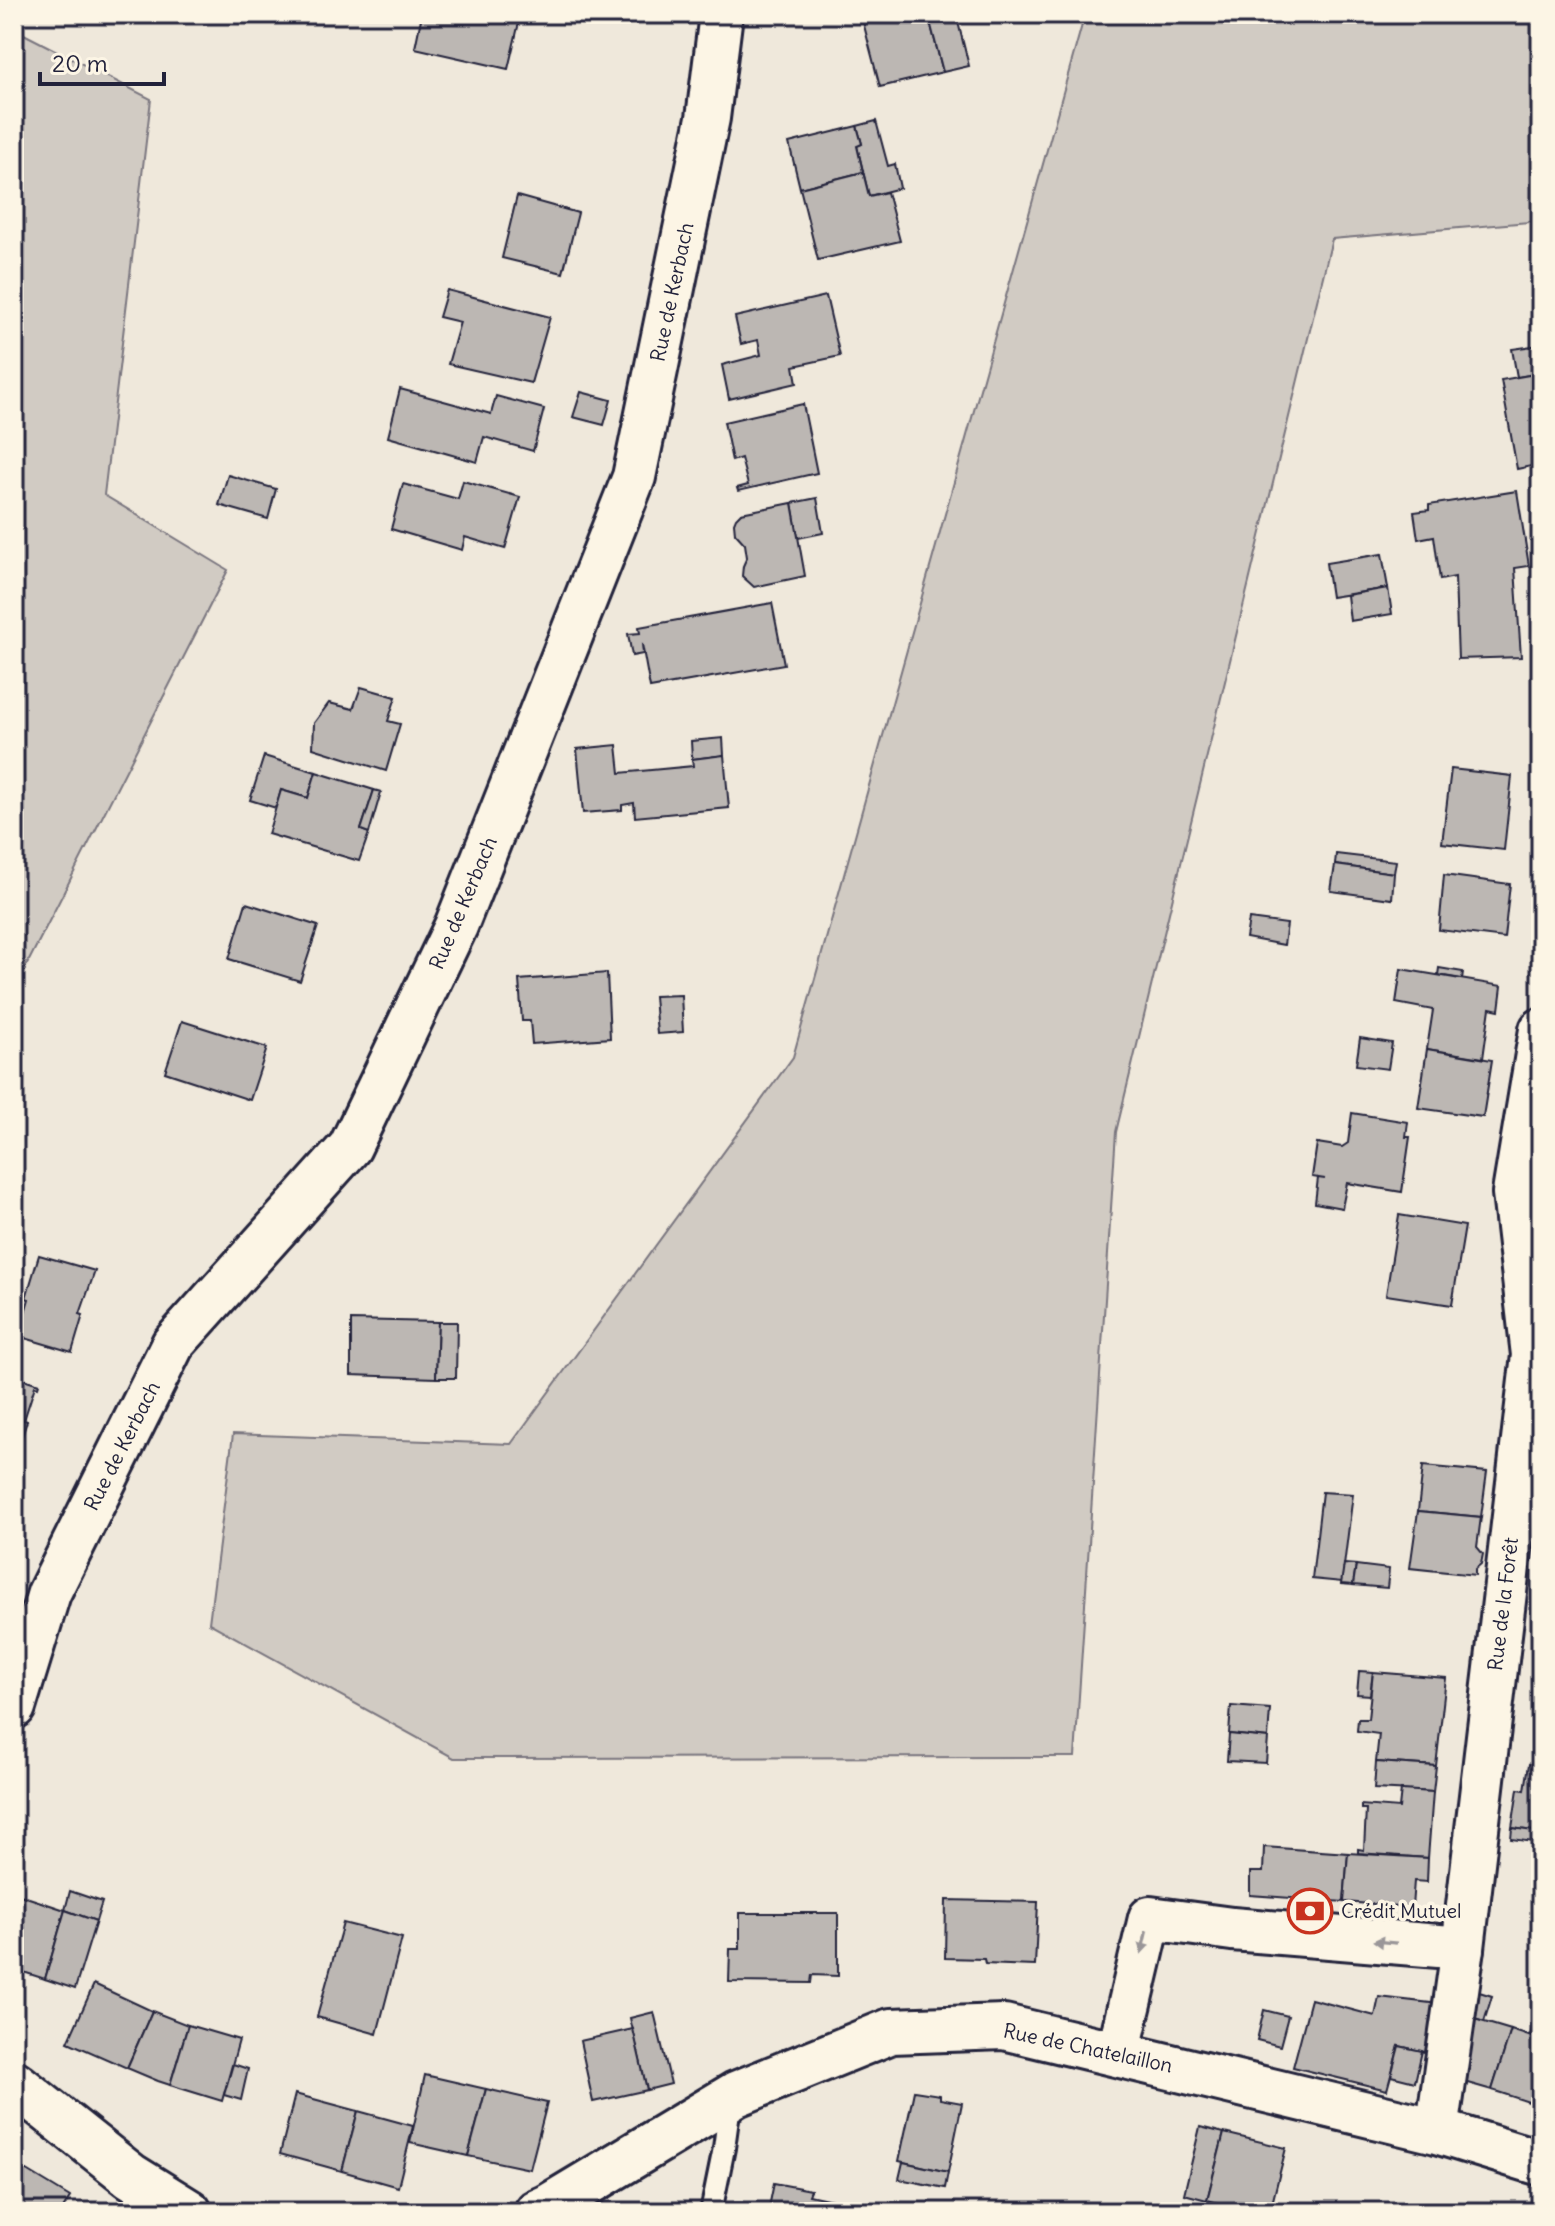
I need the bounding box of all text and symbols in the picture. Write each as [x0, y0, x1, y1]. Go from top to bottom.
scale bar [40, 36, 164, 86]
text: 20 m [52, 48, 108, 78]
street label: Rue de Kerbach [645, 220, 698, 364]
street label: Rue de Kerbach [423, 833, 502, 973]
street label: Rue de Kerbach [78, 1377, 165, 1515]
street label: Rue de la Forêt [1482, 1535, 1523, 1672]
bank icon: Crédit Mutuel [1286, 1887, 1334, 1935]
place label: Crédit Mutuel [1341, 1898, 1461, 1923]
one-way arrow [1138, 1929, 1150, 1954]
one-way arrow [1372, 1935, 1397, 1948]
street label: Rue de Chatelaillon [1001, 2017, 1175, 2078]

